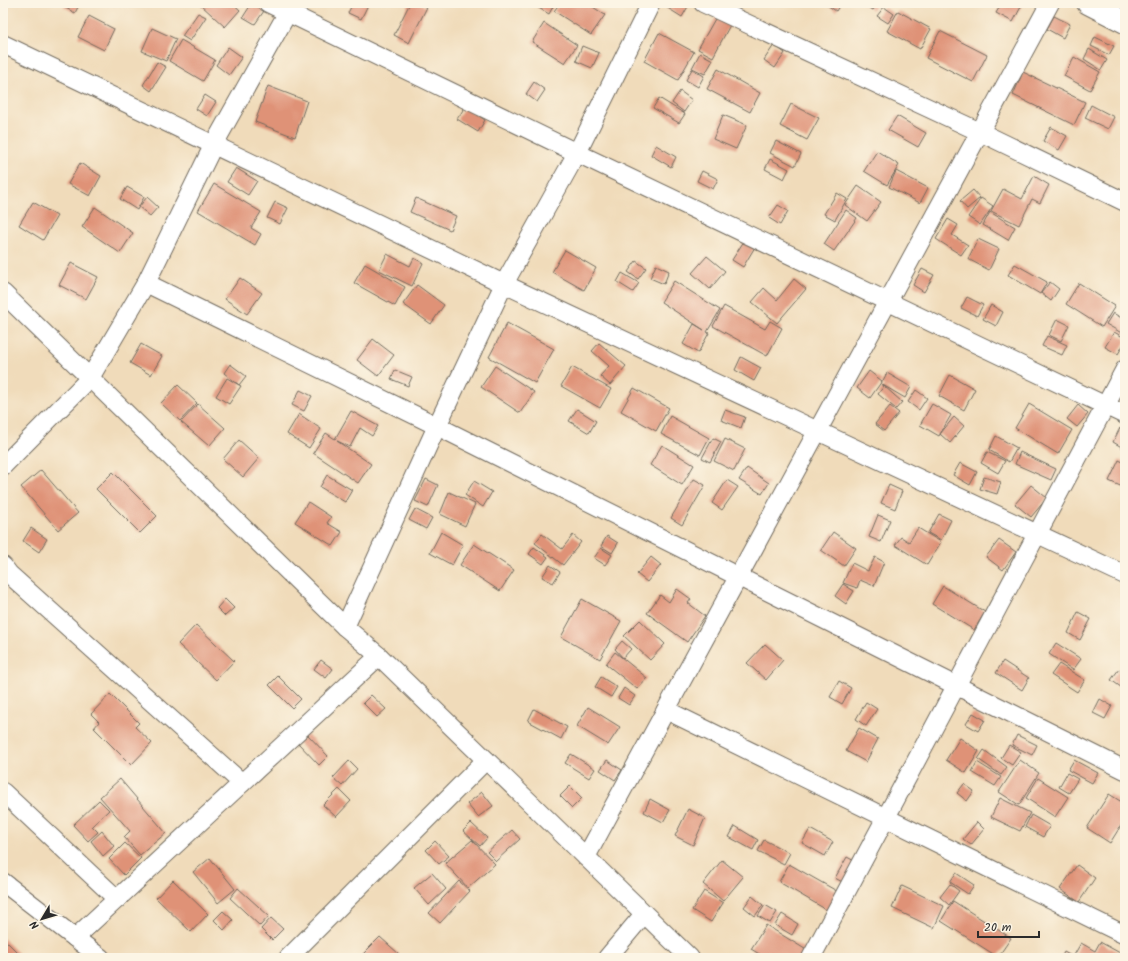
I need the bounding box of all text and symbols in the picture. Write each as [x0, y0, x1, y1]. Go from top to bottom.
north arrow [22, 899, 62, 939]
scale bar [978, 913, 1039, 939]
text: N [26, 916, 44, 933]
text: 20 m [984, 918, 1012, 937]

